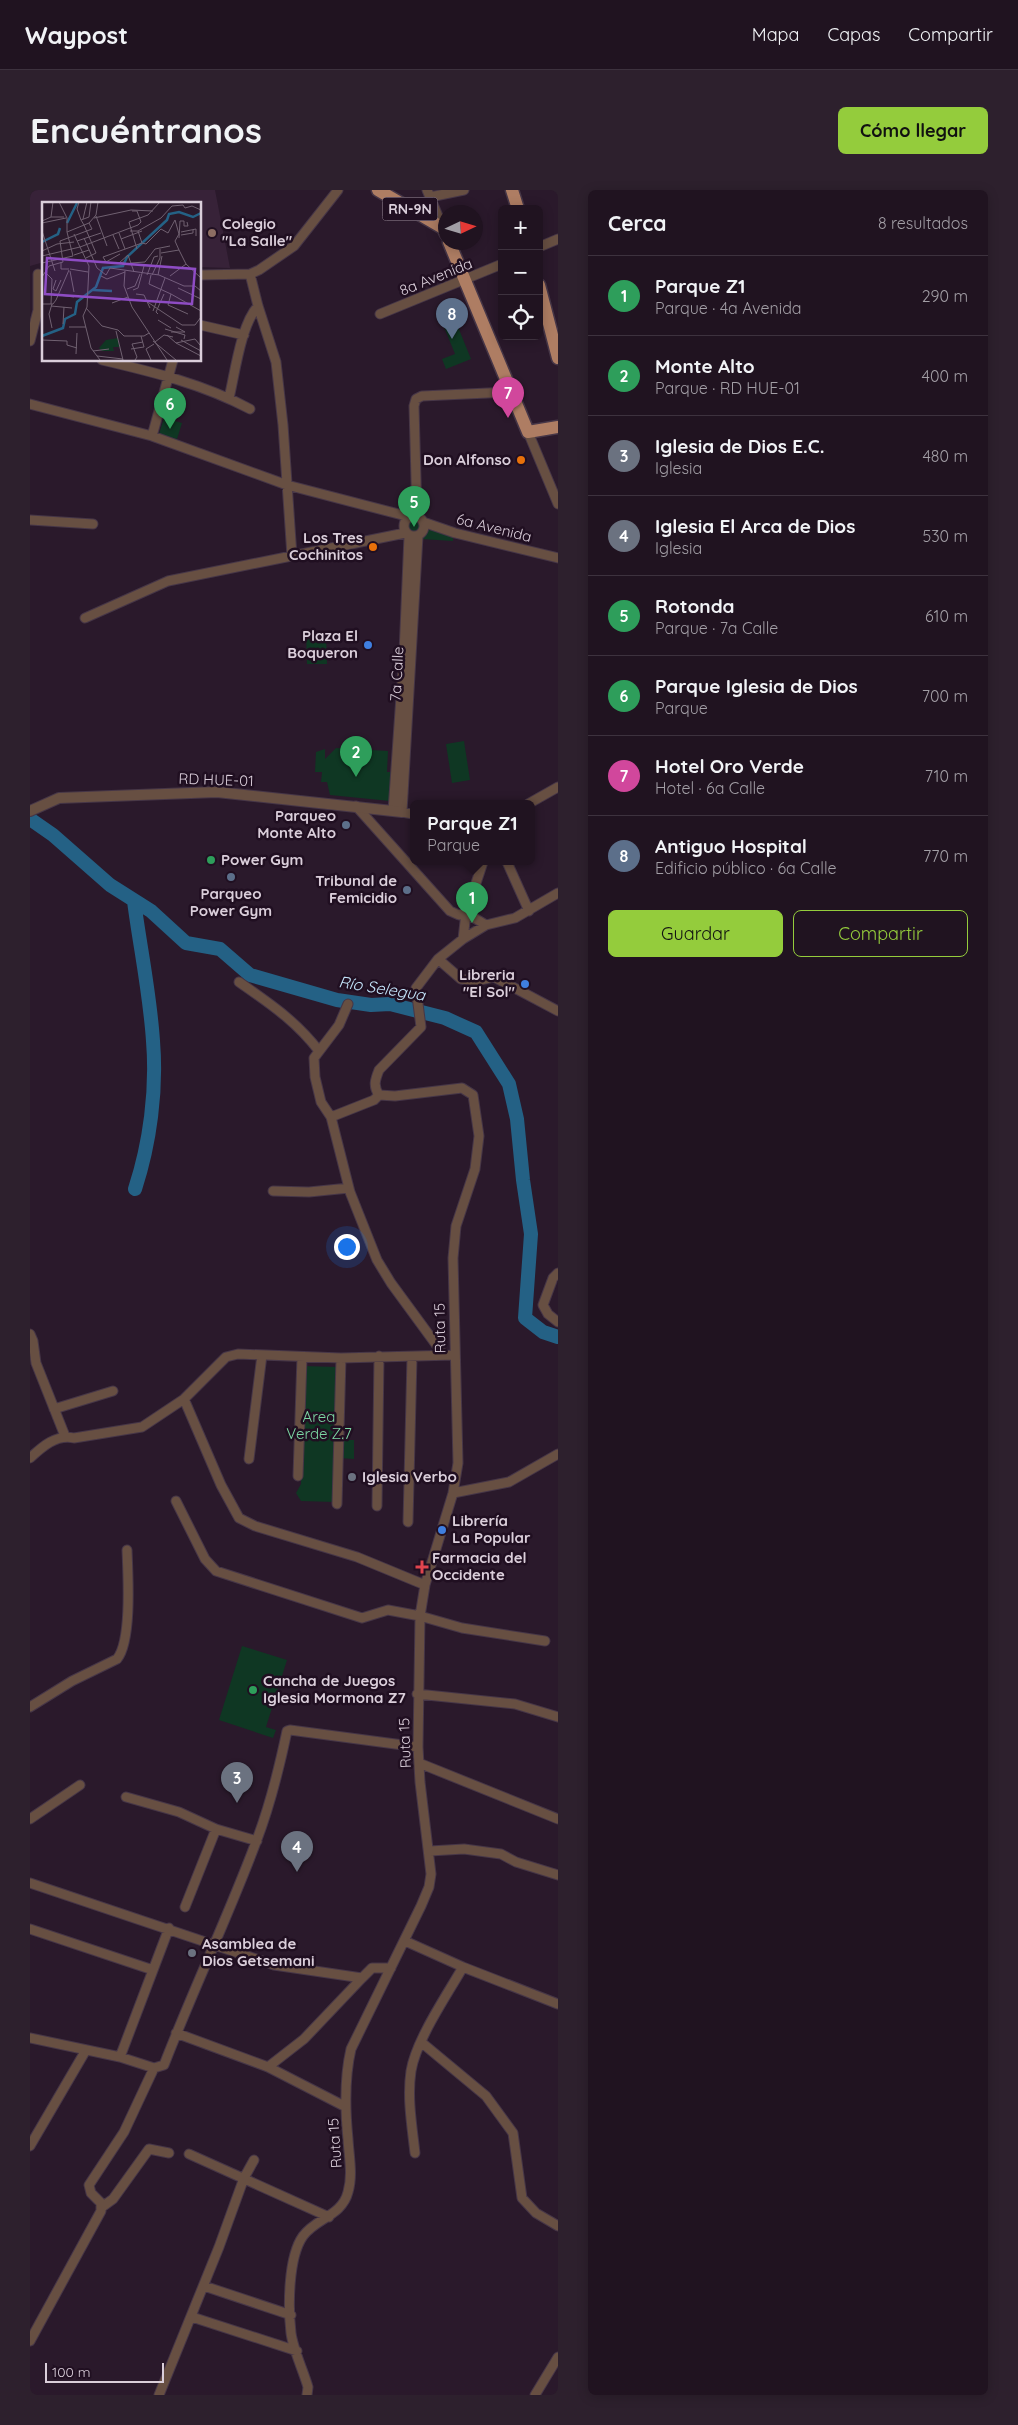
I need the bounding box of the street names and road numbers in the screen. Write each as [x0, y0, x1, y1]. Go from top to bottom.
road number: RN-9N [382, 198, 438, 220]
street label: 8a Avenida [397, 253, 475, 300]
street label: 6a Avenida [454, 509, 534, 546]
street label: 7a Calle [386, 646, 407, 702]
street label: RD HUE-01 [178, 769, 254, 790]
street label: Ruta 15 [430, 1303, 449, 1353]
street label: Ruta 15 [394, 1717, 415, 1769]
street label: Ruta 15 [323, 2117, 346, 2169]

